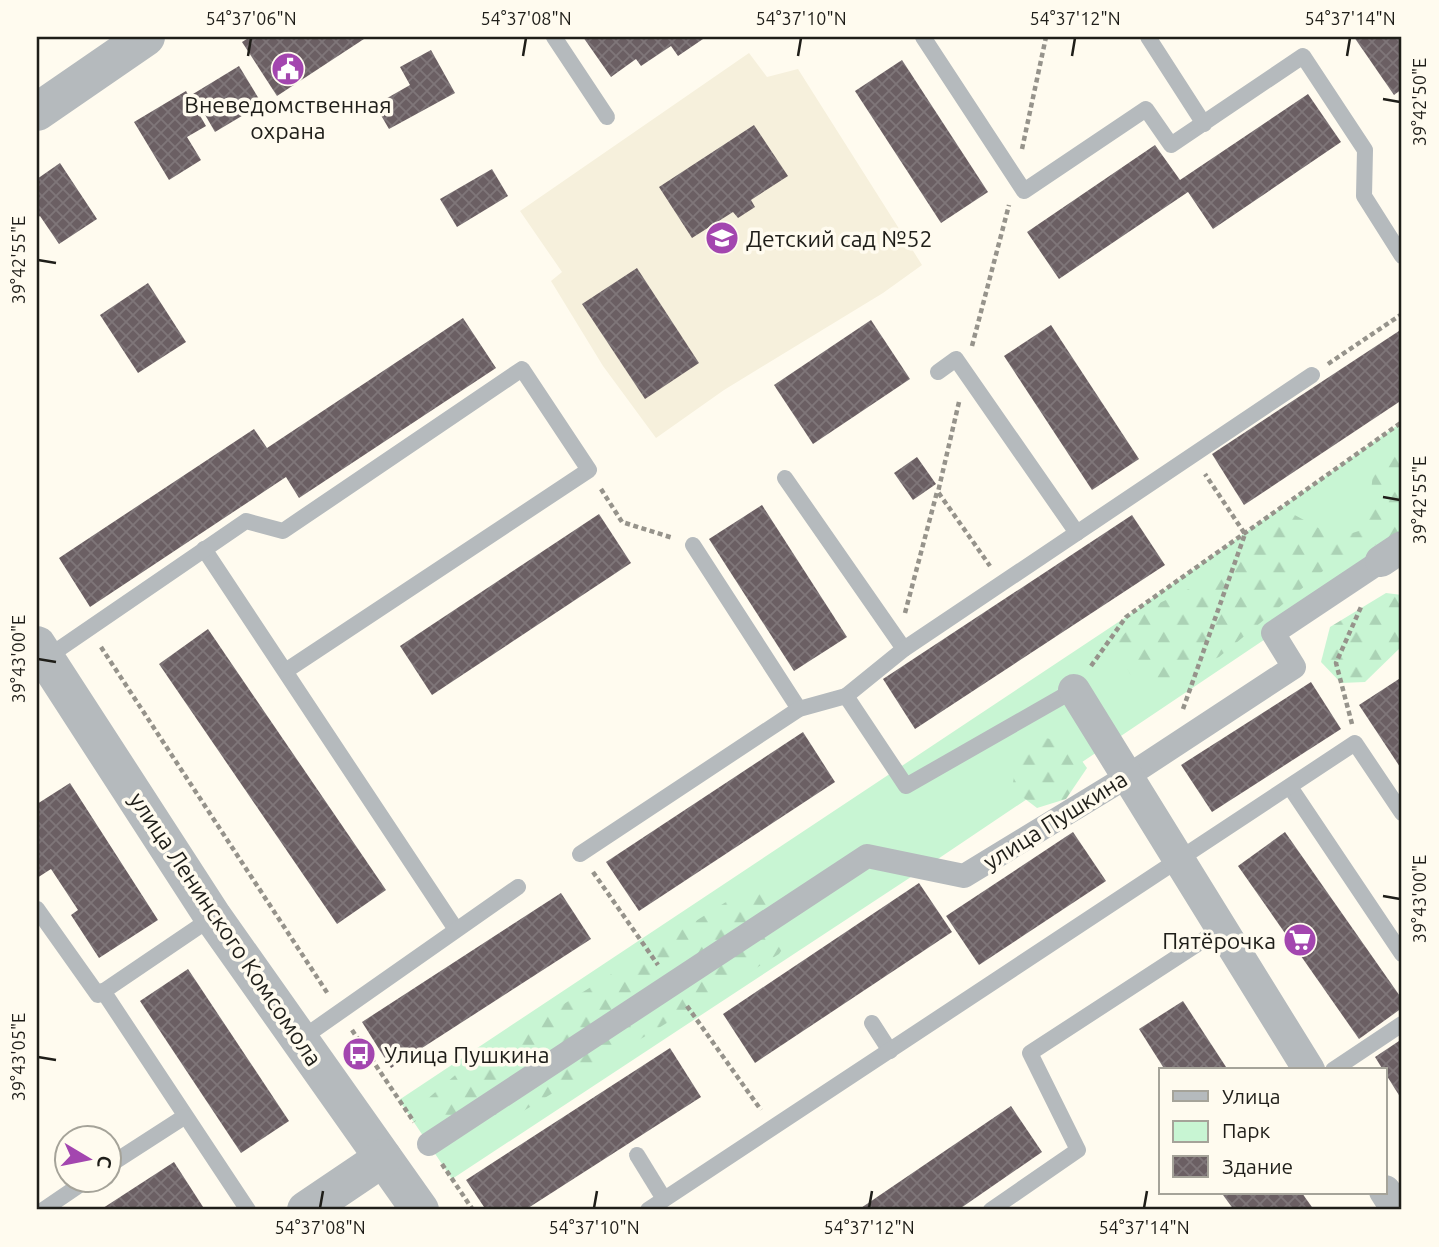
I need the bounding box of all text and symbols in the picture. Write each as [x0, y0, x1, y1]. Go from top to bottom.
text: 54°37'06"N [205, 8, 297, 28]
text: 54°37'08"N [480, 8, 572, 28]
text: 54°37'10"N [755, 8, 847, 28]
text: 54°37'12"N [1029, 8, 1121, 28]
text: 54°37'14"N [1304, 8, 1396, 28]
public building icon: Вневедомственная охрана [269, 50, 307, 88]
text: 39°42'50"E [1409, 58, 1429, 146]
place label: Вневедомственная охрана [184, 92, 392, 143]
text: 39°42'55"E [8, 216, 28, 304]
school or university icon: Детский сад №52 [703, 219, 741, 257]
place label: Детский сад №52 [746, 226, 932, 251]
text: 39°42'55"E [1409, 456, 1429, 544]
text: 39°43'00"E [8, 615, 28, 703]
street label: улица Пушкина [979, 766, 1131, 874]
street label: улица Ленинского Комсомола [125, 788, 327, 1070]
text: 39°43'00"E [1409, 855, 1429, 943]
supermarket icon: Пятёрочка [1281, 921, 1319, 959]
place label: Пятёрочка [1162, 928, 1276, 953]
text: 39°43'05"E [8, 1013, 28, 1101]
bus stop icon: Улица Пушкина [340, 1035, 378, 1073]
place label: Улица Пушкина [384, 1042, 550, 1067]
legend [1159, 1068, 1386, 1194]
text: Улица [1222, 1084, 1280, 1108]
text: Парк [1222, 1118, 1271, 1142]
north arrow [52, 1124, 122, 1194]
text: С [93, 1154, 117, 1170]
text: Здание [1222, 1154, 1293, 1178]
text: 54°37'08"N [274, 1217, 366, 1237]
text: 54°37'10"N [548, 1217, 640, 1237]
text: 54°37'12"N [823, 1217, 915, 1237]
text: 54°37'14"N [1098, 1217, 1190, 1237]

